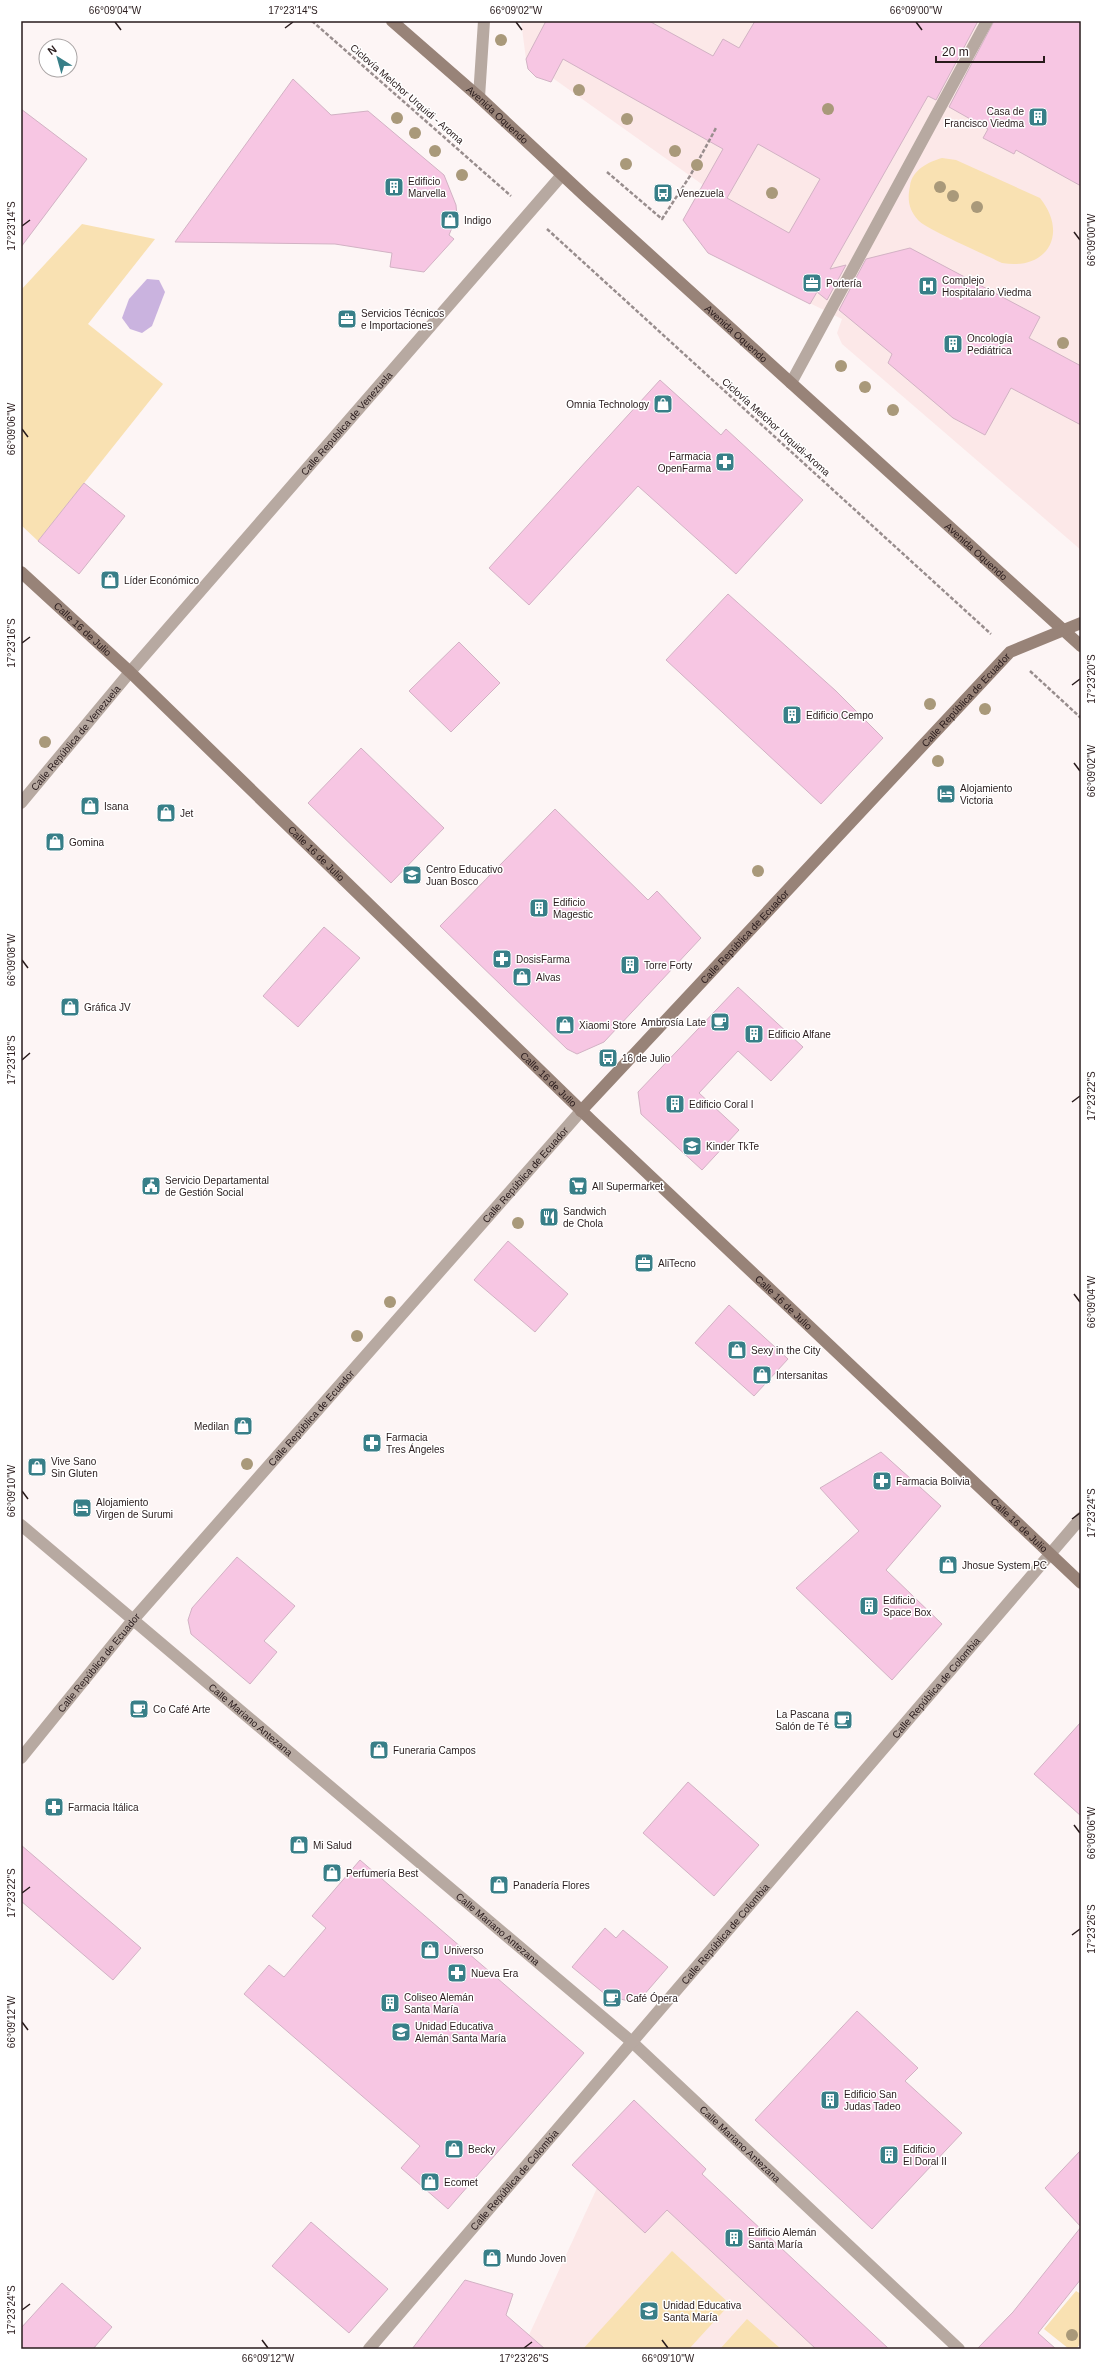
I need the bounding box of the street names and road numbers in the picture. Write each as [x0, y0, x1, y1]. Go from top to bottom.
street label: Ciclovía Melchor Urquidi - Aroma [348, 42, 466, 146]
street label: Avenida Oquendo [464, 83, 531, 146]
street label: Avenida Oquendo [703, 302, 770, 365]
street label: Calle Republica de Venezuela [298, 369, 394, 477]
street label: Ciclovía Melchor Urquidi-Aroma [720, 376, 832, 479]
street label: Avenida Oquendo [943, 520, 1010, 582]
street label: Calle 16 de Julio [52, 600, 114, 658]
street label: Calle República de Ecuador [919, 650, 1012, 749]
street label: Calle República de Venezuela [28, 682, 123, 793]
street label: Calle 16 de Julio [286, 824, 347, 883]
street label: Calle República de Ecuador [698, 887, 791, 985]
street label: Calle 16 de Julio [518, 1049, 580, 1109]
street label: Calle República de Ecuador [480, 1124, 571, 1225]
street label: Calle 16 de Julio [753, 1273, 815, 1332]
street label: Calle República de Ecuador [266, 1367, 356, 1468]
street label: Calle 16 de Julio [989, 1495, 1050, 1554]
street label: Calle República de Ecuador [55, 1610, 142, 1714]
street label: Calle República de Colombia [890, 1635, 982, 1740]
street label: Calle Mariano Antezana [207, 1681, 295, 1758]
street label: Calle República de Colombia [679, 1881, 771, 1986]
street label: Calle Mariano Antezana [454, 1890, 543, 1968]
street label: Calle Mariano Antezana [698, 2103, 783, 2184]
street label: Calle República de Colombia [468, 2127, 561, 2232]

